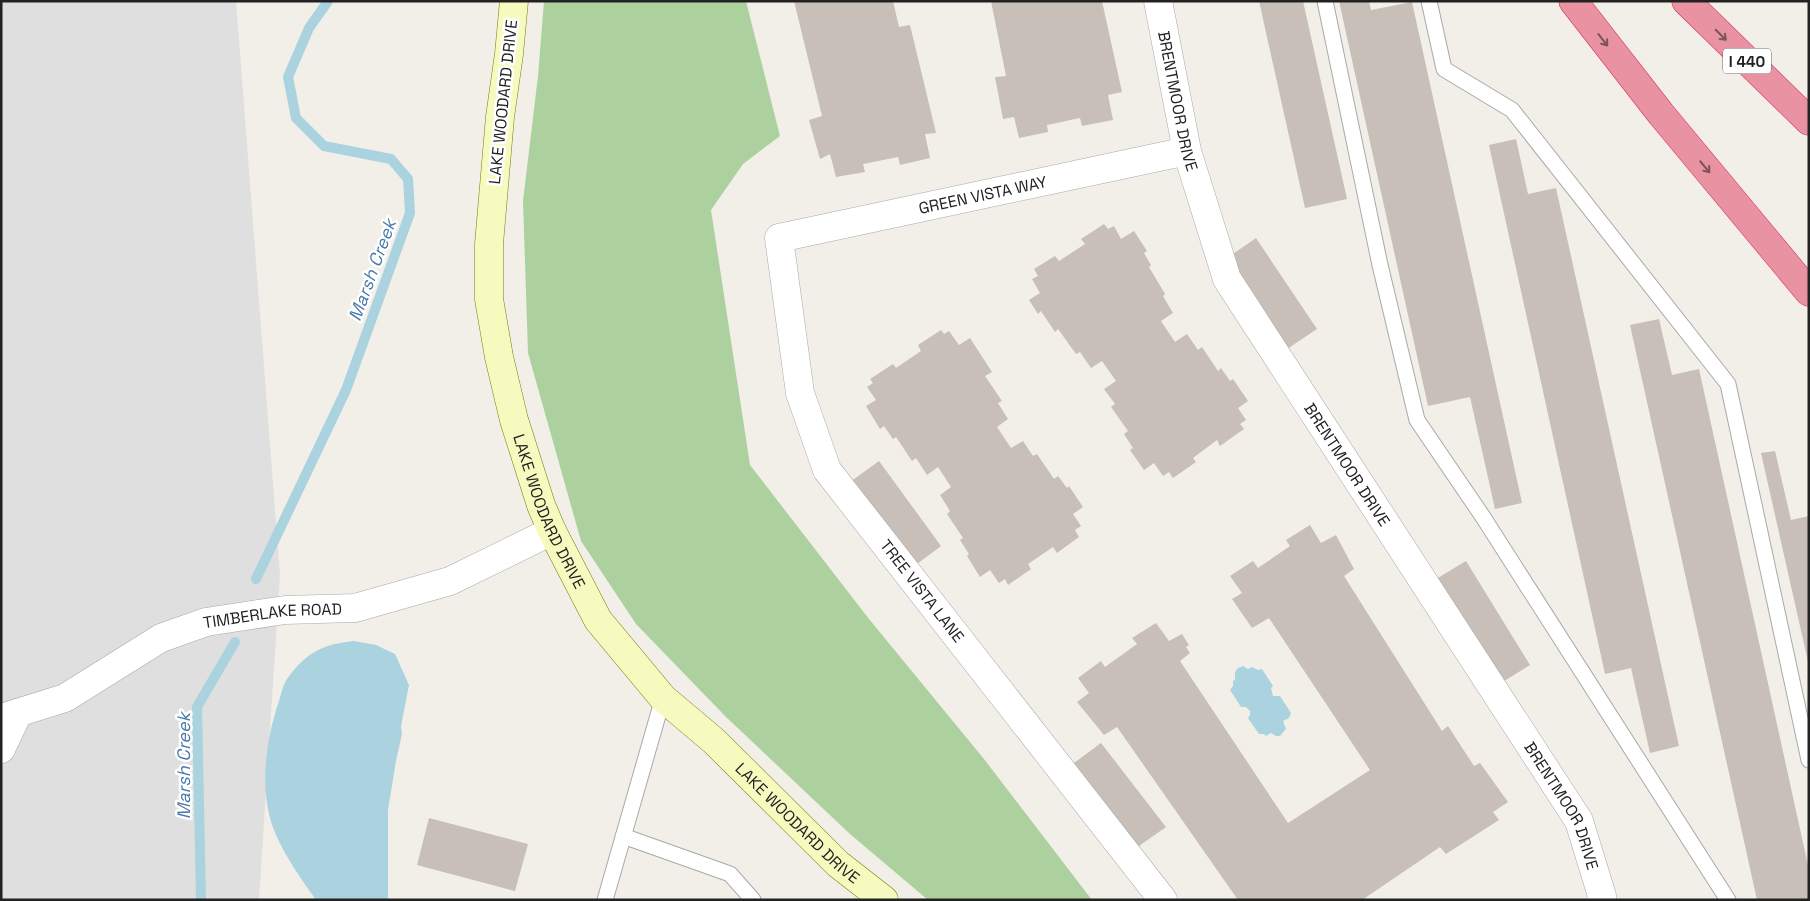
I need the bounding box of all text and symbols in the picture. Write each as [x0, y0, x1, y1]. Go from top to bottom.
street label: LAKE WOODARD DRIVE [484, 19, 522, 185]
street label: BRENTMOOR DRIVE [1153, 29, 1203, 174]
one-way arrow [1715, 29, 1727, 42]
one-way arrow [1598, 33, 1609, 46]
road number: I 440 [1723, 48, 1771, 74]
one-way arrow [1699, 160, 1710, 173]
street label: GREEN VISTA WAY [917, 171, 1049, 218]
water label: Marsh Creek [343, 214, 402, 324]
street label: BRENTMOOR DRIVE [1300, 399, 1395, 530]
street label: LAKE WOODARD DRIVE [509, 431, 590, 592]
street label: TREE VISTA LANE [875, 535, 969, 647]
street label: TIMBERLAKE ROAD [201, 598, 342, 633]
water label: Marsh Creek [172, 710, 195, 819]
street label: BRENTMOOR DRIVE [1520, 738, 1604, 872]
street label: LAKE WOODARD DRIVE [731, 758, 864, 888]

